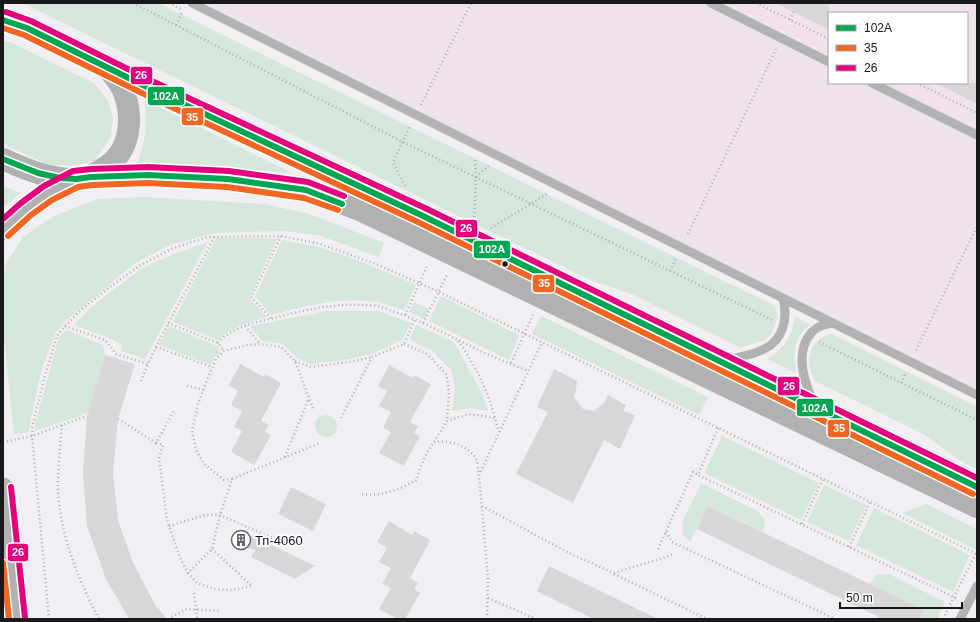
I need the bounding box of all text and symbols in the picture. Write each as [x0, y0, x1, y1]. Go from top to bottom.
legend [828, 12, 968, 84]
text: 102А [864, 21, 892, 35]
text: 35 [864, 41, 878, 55]
text: 26 [864, 61, 878, 75]
line badge: 26 [130, 66, 153, 85]
text: 26 [135, 69, 147, 81]
line badge: 102А [147, 86, 185, 106]
text: 102А [153, 90, 179, 102]
line badge: 35 [181, 107, 204, 126]
text: 35 [186, 111, 198, 123]
line badge: 26 [455, 219, 478, 238]
text: 26 [460, 222, 472, 234]
line badge: 102А [473, 240, 511, 259]
text: 102А [479, 243, 505, 255]
unlabelled marker [500, 259, 510, 269]
line badge: 35 [532, 274, 555, 293]
text: 35 [538, 277, 550, 289]
line badge: 26 [777, 376, 800, 396]
text: 26 [783, 380, 795, 392]
line badge: 102А [796, 398, 834, 417]
text: 102А [802, 402, 828, 414]
line badge: 35 [827, 419, 850, 438]
text: 35 [833, 422, 845, 434]
building icon: Тп-4060 [230, 529, 252, 551]
place label: Тп-4060 [255, 533, 303, 548]
line badge: 26 [7, 543, 29, 562]
text: 26 [12, 546, 24, 558]
scale bar [840, 584, 962, 610]
text: 50 m [846, 591, 873, 605]

